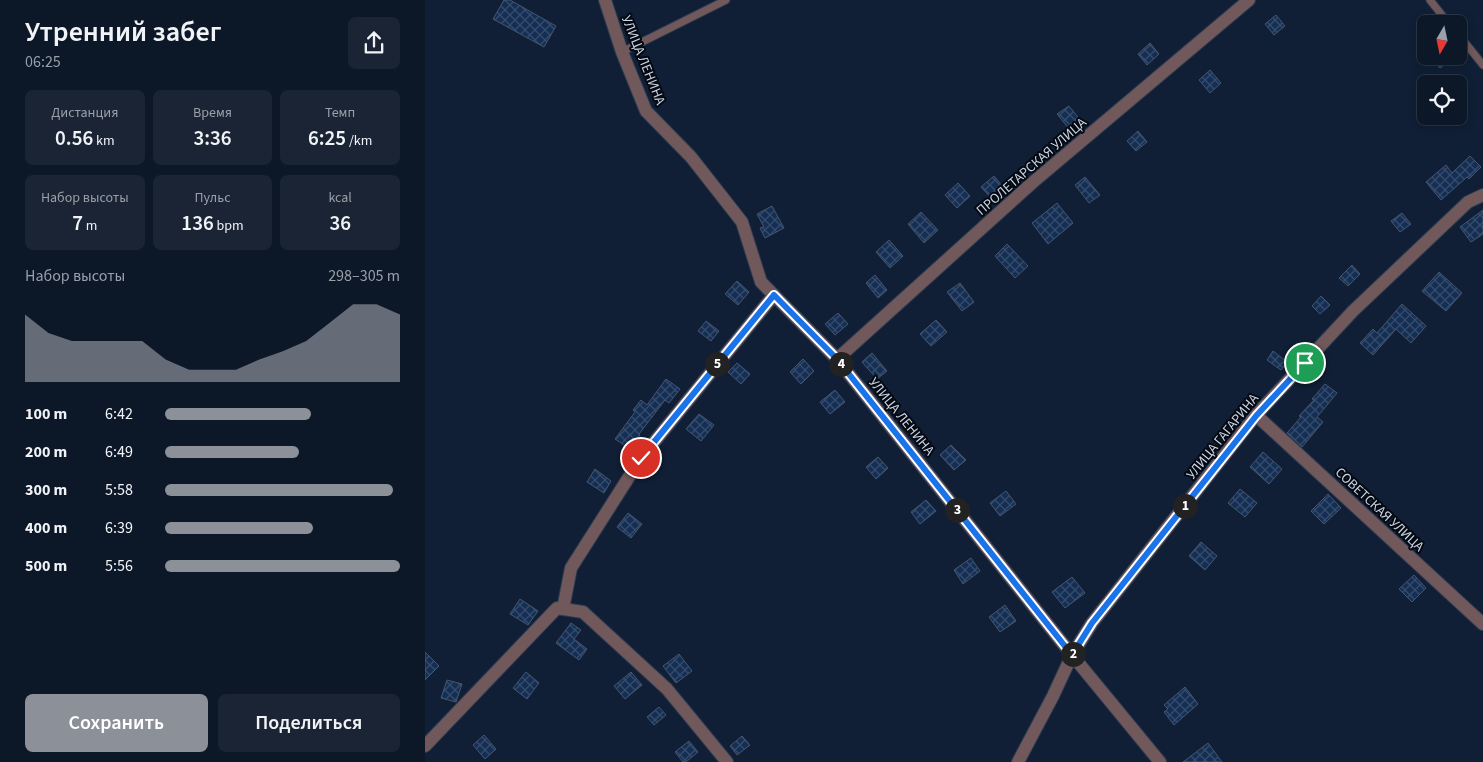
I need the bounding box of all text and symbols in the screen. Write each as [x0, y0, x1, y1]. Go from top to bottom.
text: Утренний забег [25, 12, 222, 52]
street label: УЛИЦА ЛЕНИНА [616, 13, 670, 109]
north arrow [1417, 15, 1467, 65]
map controls [1417, 15, 1467, 125]
button: share [348, 17, 400, 69]
text: 06:25 [25, 51, 61, 73]
button: locate [1417, 75, 1467, 125]
text: Дистанция [51, 103, 118, 123]
text: Время [193, 103, 232, 123]
text: Темп [325, 103, 355, 123]
street label: ПРОЛЕТАРСКАЯ УЛИЦА [972, 113, 1091, 220]
text: 0.56 [55, 123, 93, 153]
text: 3:36 [193, 123, 232, 153]
text: 6:25 [308, 123, 346, 153]
text: km [93, 131, 115, 151]
text: /km [346, 131, 372, 151]
text: Набор высоты [41, 188, 129, 208]
text: Пульс [194, 188, 231, 208]
text: kcal [328, 188, 352, 208]
text: 7 [72, 208, 83, 238]
text: 136 [181, 208, 214, 238]
text: 36 [329, 208, 351, 238]
text: m [83, 216, 97, 236]
text: bpm [214, 216, 244, 236]
text: Набор высоты [25, 265, 125, 287]
text: 298–305 m [328, 265, 400, 287]
pin [1284, 342, 1326, 384]
icon: arrive [1291, 349, 1319, 377]
pin: 5 [705, 352, 729, 376]
pin: 4 [829, 352, 853, 376]
text: 5 [714, 354, 721, 374]
text: 4 [838, 354, 845, 374]
street label: УЛИЦА ЛЕНИНА [864, 373, 939, 460]
street label: УЛИЦА ГАГАРИНА [1182, 389, 1264, 484]
text: 100 m [25, 403, 67, 425]
text: 6:42 [105, 403, 133, 425]
pin [620, 437, 662, 479]
text: 200 m [25, 441, 67, 463]
text: 6:49 [105, 441, 133, 463]
icon: check [627, 444, 655, 472]
street label: СОВЕТСКАЯ УЛИЦА [1330, 463, 1429, 557]
text: 300 m [25, 479, 67, 501]
text: 5:58 [105, 479, 133, 501]
pin: 1 [1173, 494, 1197, 518]
text: 1 [1182, 496, 1189, 516]
pin: 3 [945, 498, 969, 522]
text: 3 [954, 500, 961, 520]
text: 400 m [25, 517, 67, 539]
text: 6:39 [105, 517, 133, 539]
text: 500 m [25, 555, 67, 577]
text: 5:56 [105, 555, 133, 577]
pin: 2 [1061, 642, 1085, 666]
text: 2 [1070, 644, 1077, 664]
button: Сохранить [25, 694, 208, 752]
button: Поделиться [218, 694, 400, 752]

